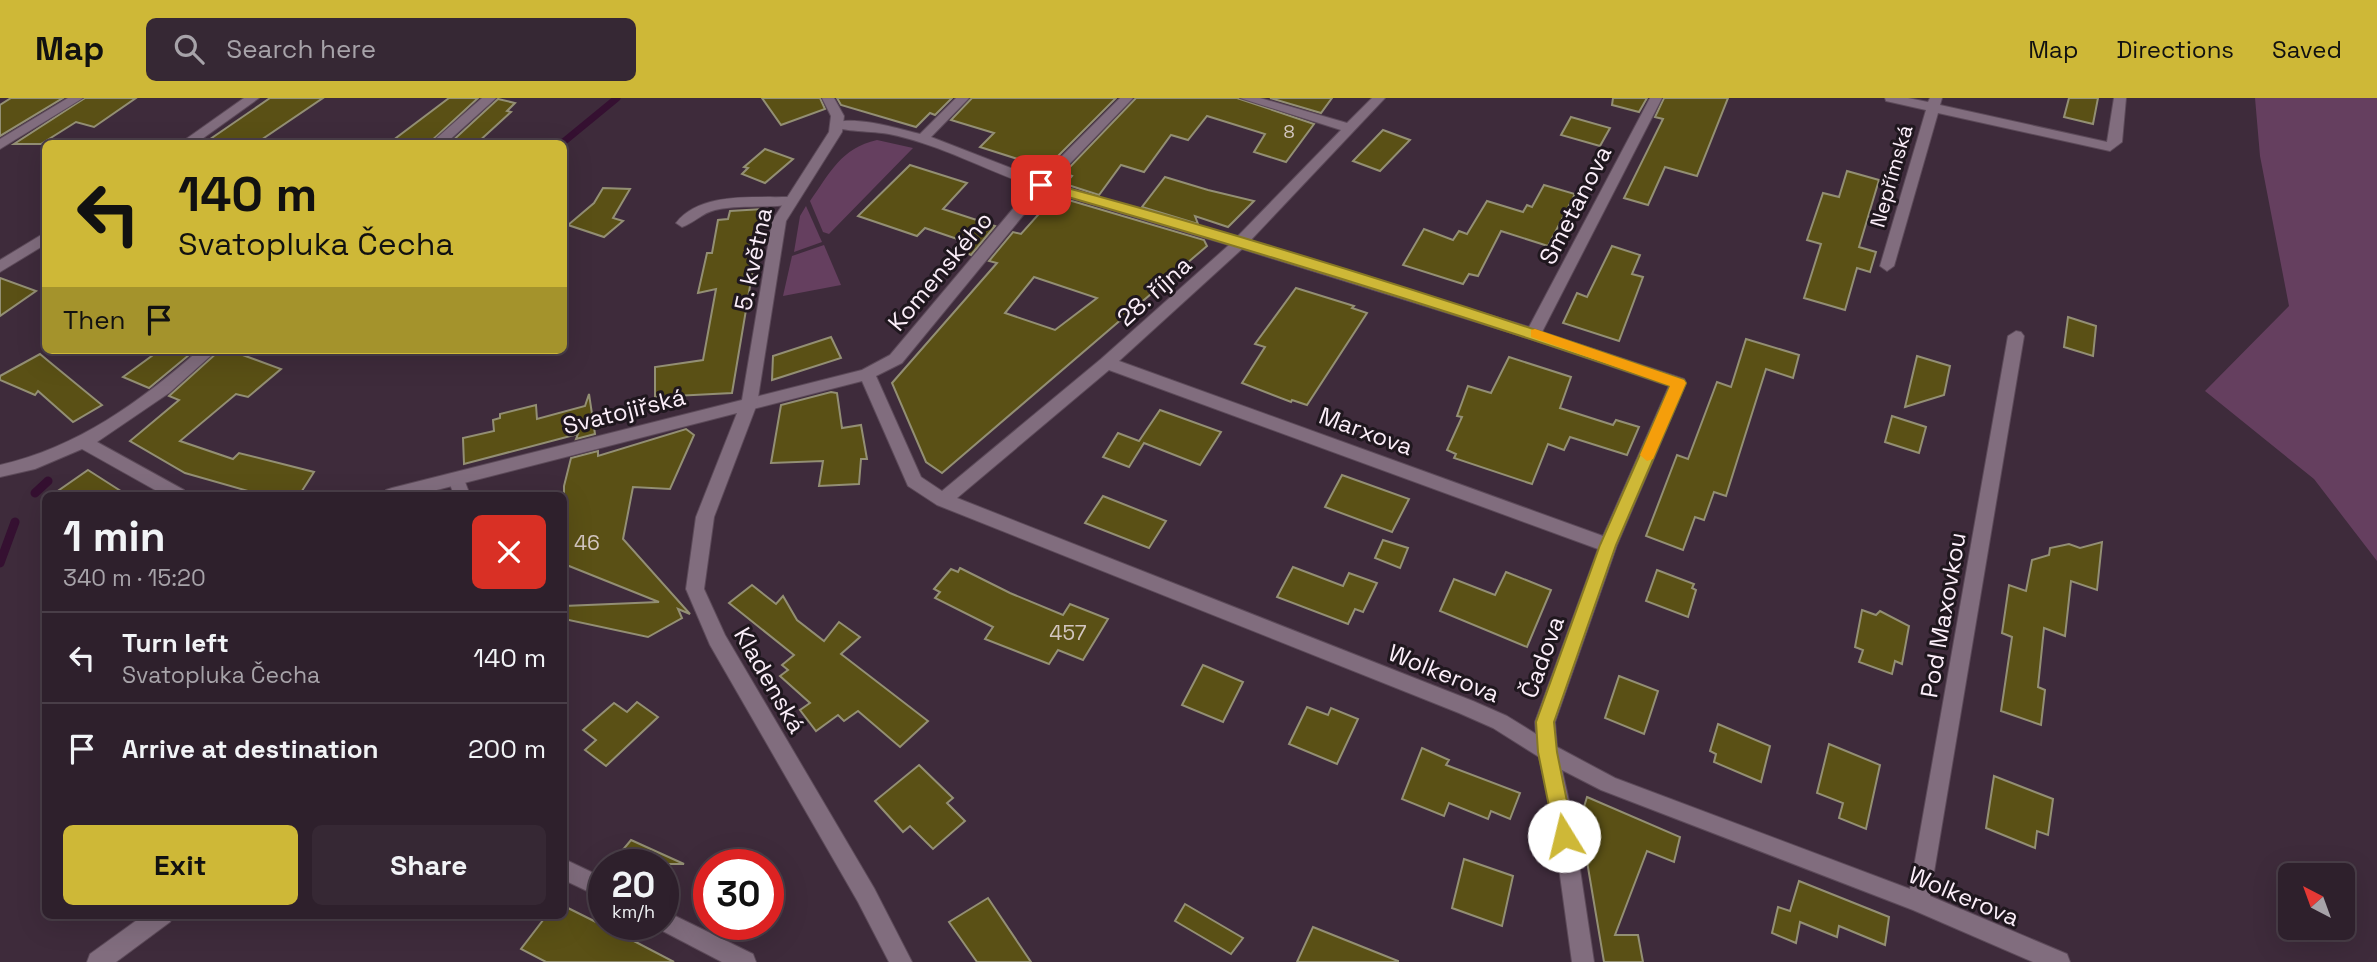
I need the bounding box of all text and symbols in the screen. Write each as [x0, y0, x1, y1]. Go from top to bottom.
search box [146, 18, 636, 81]
text: Map [35, 28, 104, 70]
icon: search [170, 30, 208, 68]
text: Search here [226, 32, 376, 66]
text: Map [2028, 34, 2078, 65]
text: Directions [2116, 34, 2234, 65]
text: Saved [2272, 34, 2342, 65]
house number: 8 [1283, 120, 1295, 143]
street label: Nepřímská [1864, 122, 1918, 230]
street label: Smetanova [1532, 140, 1618, 270]
pin [1011, 155, 1071, 215]
text: 140 m [178, 163, 317, 225]
icon: arrive [1022, 166, 1060, 204]
icon: left [63, 168, 154, 259]
street label: 5. května [727, 204, 779, 313]
street label: Komenského [881, 205, 999, 337]
text: Svatopluka Čecha [178, 224, 454, 264]
street label: 28. října [1110, 249, 1198, 333]
icon: arrive [140, 301, 178, 339]
text: Then [63, 303, 126, 337]
street label: Svatojiřská [559, 381, 689, 441]
street label: Marxova [1315, 400, 1417, 462]
text: 1 min [63, 510, 166, 563]
button: close [472, 515, 546, 589]
house number: 46 [574, 529, 600, 556]
street label: Pod Maxovkou [1913, 530, 1973, 700]
text: 340 m · 15:20 [63, 563, 206, 593]
street label: Čadova [1513, 612, 1571, 702]
house number: 457 [1049, 619, 1087, 646]
street label: Kladenská [727, 621, 813, 739]
text: Turn left [122, 626, 229, 660]
street label: Wolkerova [1384, 637, 1504, 709]
icon: left [63, 639, 101, 677]
text: 140 m [473, 641, 546, 675]
text: Svatopluka Čecha [122, 660, 320, 690]
icon: arrive [63, 730, 101, 768]
text: Arrive at destination [122, 732, 379, 766]
text: 200 m [468, 732, 546, 766]
position arrow [1527, 799, 1601, 873]
button: Exit [63, 825, 298, 905]
button: Share [312, 825, 546, 905]
speed limit sign: 30 [693, 849, 784, 940]
street label: Wolkerova [1904, 859, 2024, 933]
text: 20 [612, 863, 655, 907]
north arrow [2278, 863, 2356, 940]
map controls [2278, 863, 2355, 940]
text: km/h [612, 900, 655, 923]

